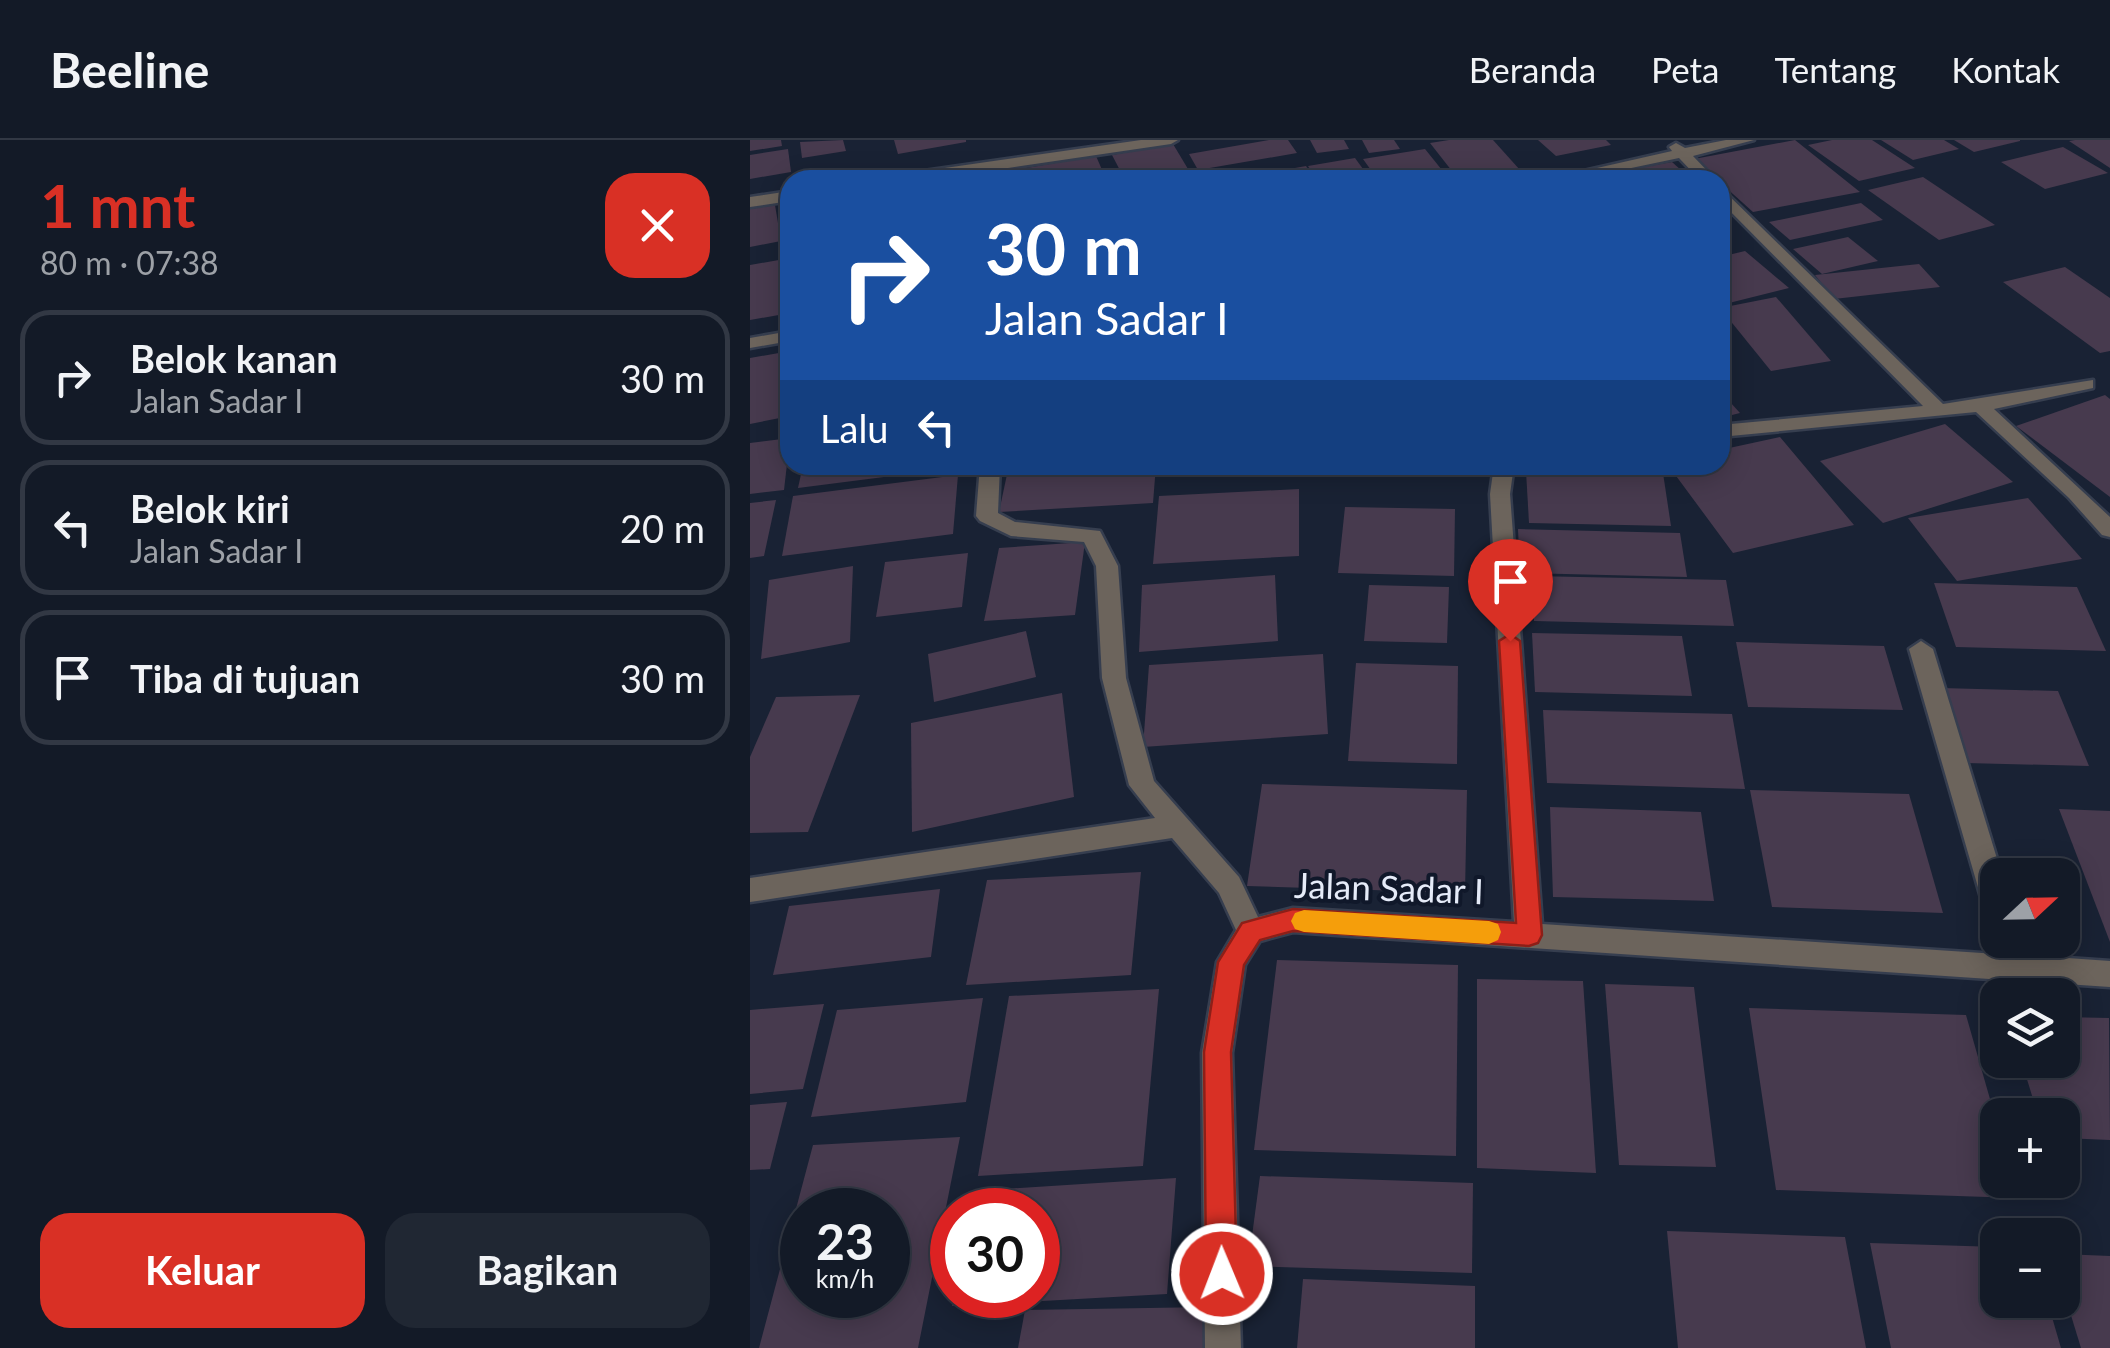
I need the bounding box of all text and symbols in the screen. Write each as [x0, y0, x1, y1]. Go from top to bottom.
text: Beeline [50, 41, 209, 98]
text: Beranda [1469, 48, 1596, 90]
text: Peta [1651, 48, 1719, 90]
text: Tentang [1774, 48, 1896, 90]
text: Kontak [1951, 48, 2060, 90]
text: 1 mnt [40, 169, 195, 241]
button: close [605, 173, 710, 278]
text: 30 m [985, 206, 1142, 290]
icon: right [820, 210, 950, 340]
text: 80 m · 07:38 [40, 243, 219, 282]
text: Jalan Sadar I [985, 291, 1229, 345]
text: Belok kanan [130, 335, 338, 381]
icon: right [45, 350, 100, 405]
text: 30 m [620, 355, 705, 401]
text: Jalan Sadar I [130, 381, 303, 420]
icon: left [909, 400, 964, 455]
text: Lalu [820, 405, 889, 451]
text: Belok kiri [130, 485, 290, 531]
icon: left [45, 500, 100, 555]
text: 20 m [620, 505, 705, 551]
text: Jalan Sadar I [130, 531, 303, 570]
pin [1468, 539, 1553, 642]
icon: arrive [1483, 554, 1538, 609]
icon: arrive [45, 650, 100, 705]
text: Tiba di tujuan [130, 655, 360, 701]
text: 30 m [620, 655, 705, 701]
north arrow [1980, 858, 2080, 958]
map controls [1980, 858, 2080, 1318]
street label: Jalan Sadar I [1294, 863, 1485, 911]
button: layers [1980, 978, 2080, 1078]
button: + [1980, 1098, 2080, 1198]
speed limit sign: 30 [930, 1188, 1060, 1318]
text: 23 [816, 1211, 874, 1271]
button: Keluar [40, 1213, 365, 1328]
button: Bagikan [385, 1213, 710, 1328]
button: − [1980, 1218, 2080, 1318]
position arrow [1170, 1222, 1274, 1326]
text: km/h [816, 1263, 874, 1293]

